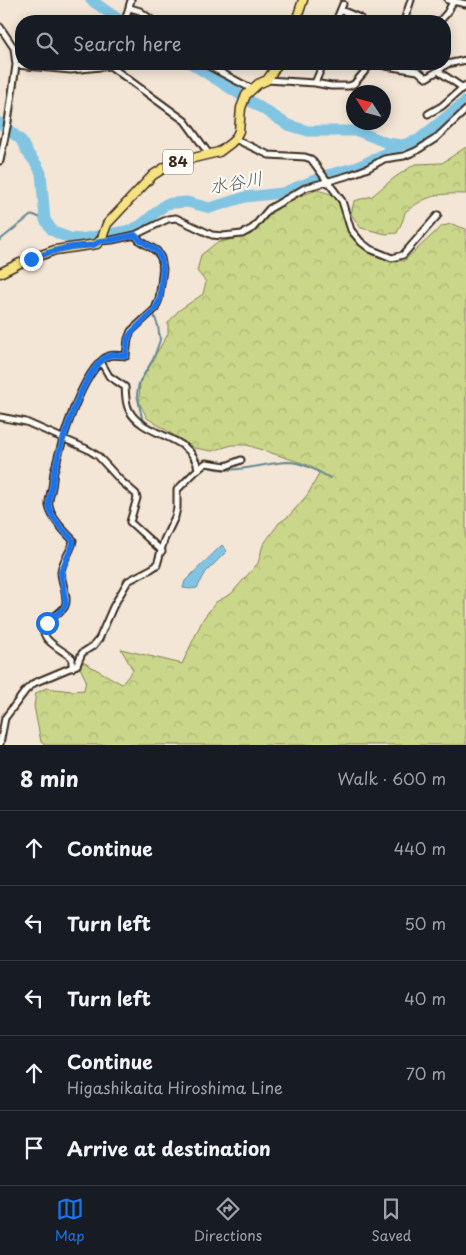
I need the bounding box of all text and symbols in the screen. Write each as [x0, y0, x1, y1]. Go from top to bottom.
search box [15, 15, 451, 70]
icon: search [33, 29, 61, 57]
text: Search here [73, 29, 182, 57]
north arrow [346, 85, 391, 130]
road number: 84 [163, 150, 193, 174]
water label: 水谷川 [207, 164, 265, 200]
route end [20, 248, 43, 271]
route start [36, 612, 59, 635]
text: 8 min [20, 762, 79, 794]
text: Walk · 600 m [338, 766, 446, 790]
icon: ahead [20, 834, 48, 862]
text: Continue [67, 834, 153, 862]
text: 440 m [394, 836, 446, 860]
icon: left [20, 909, 48, 937]
text: Turn left [67, 909, 151, 937]
text: 50 m [405, 911, 446, 935]
icon: left [20, 984, 48, 1012]
text: Turn left [67, 984, 151, 1012]
text: 40 m [404, 986, 446, 1010]
text: Continue [67, 1047, 153, 1075]
icon: ahead [20, 1059, 48, 1087]
text: 70 m [406, 1061, 446, 1085]
text: Higashikaita Hiroshima Line [67, 1075, 283, 1099]
icon: arrive [20, 1134, 48, 1162]
text: Arrive at destination [67, 1134, 271, 1162]
tab: Map [55, 1195, 85, 1246]
tab: Directions [194, 1195, 262, 1246]
tab: Saved [372, 1195, 411, 1246]

